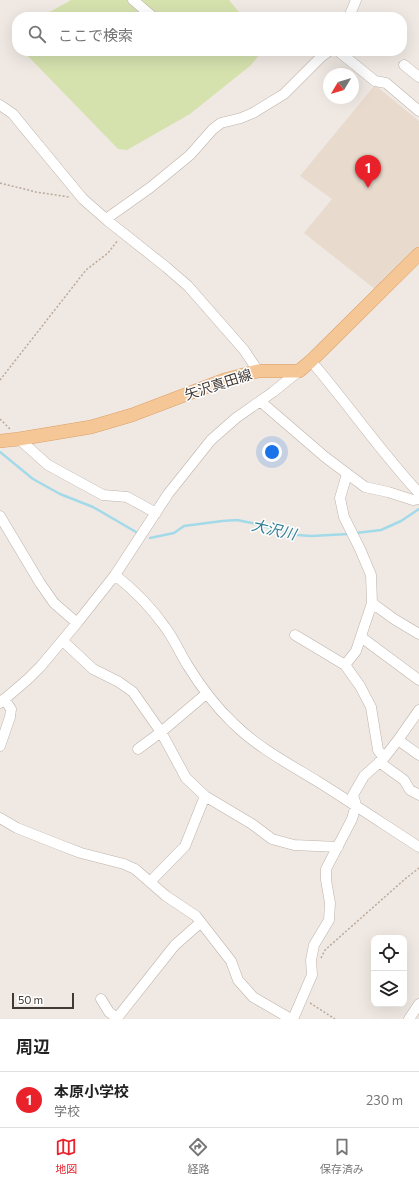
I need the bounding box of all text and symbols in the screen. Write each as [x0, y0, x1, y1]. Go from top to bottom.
search box [12, 12, 407, 56]
icon: search [26, 23, 48, 45]
text: ここで検索 [58, 26, 133, 44]
north arrow [323, 68, 359, 104]
pin: 1 [355, 155, 381, 188]
street label: 矢沢真田線 [182, 365, 254, 403]
your location [262, 442, 282, 462]
water label: 大沢川 [250, 515, 300, 543]
map controls [371, 935, 407, 1007]
button: locate [371, 935, 407, 971]
button: layers [371, 971, 407, 1007]
scale bar [12, 991, 74, 1010]
text: 50 m [18, 993, 43, 1006]
text: 周辺 [16, 1036, 50, 1057]
text: 本原小学校 [54, 1082, 129, 1100]
text: 1 [26, 1092, 32, 1108]
text: 230 m [366, 1092, 403, 1108]
text: 学校 [54, 1103, 80, 1119]
tab: 地図 [55, 1136, 77, 1176]
tab: 経路 [187, 1136, 209, 1176]
tab: 保存済み [320, 1136, 364, 1176]

